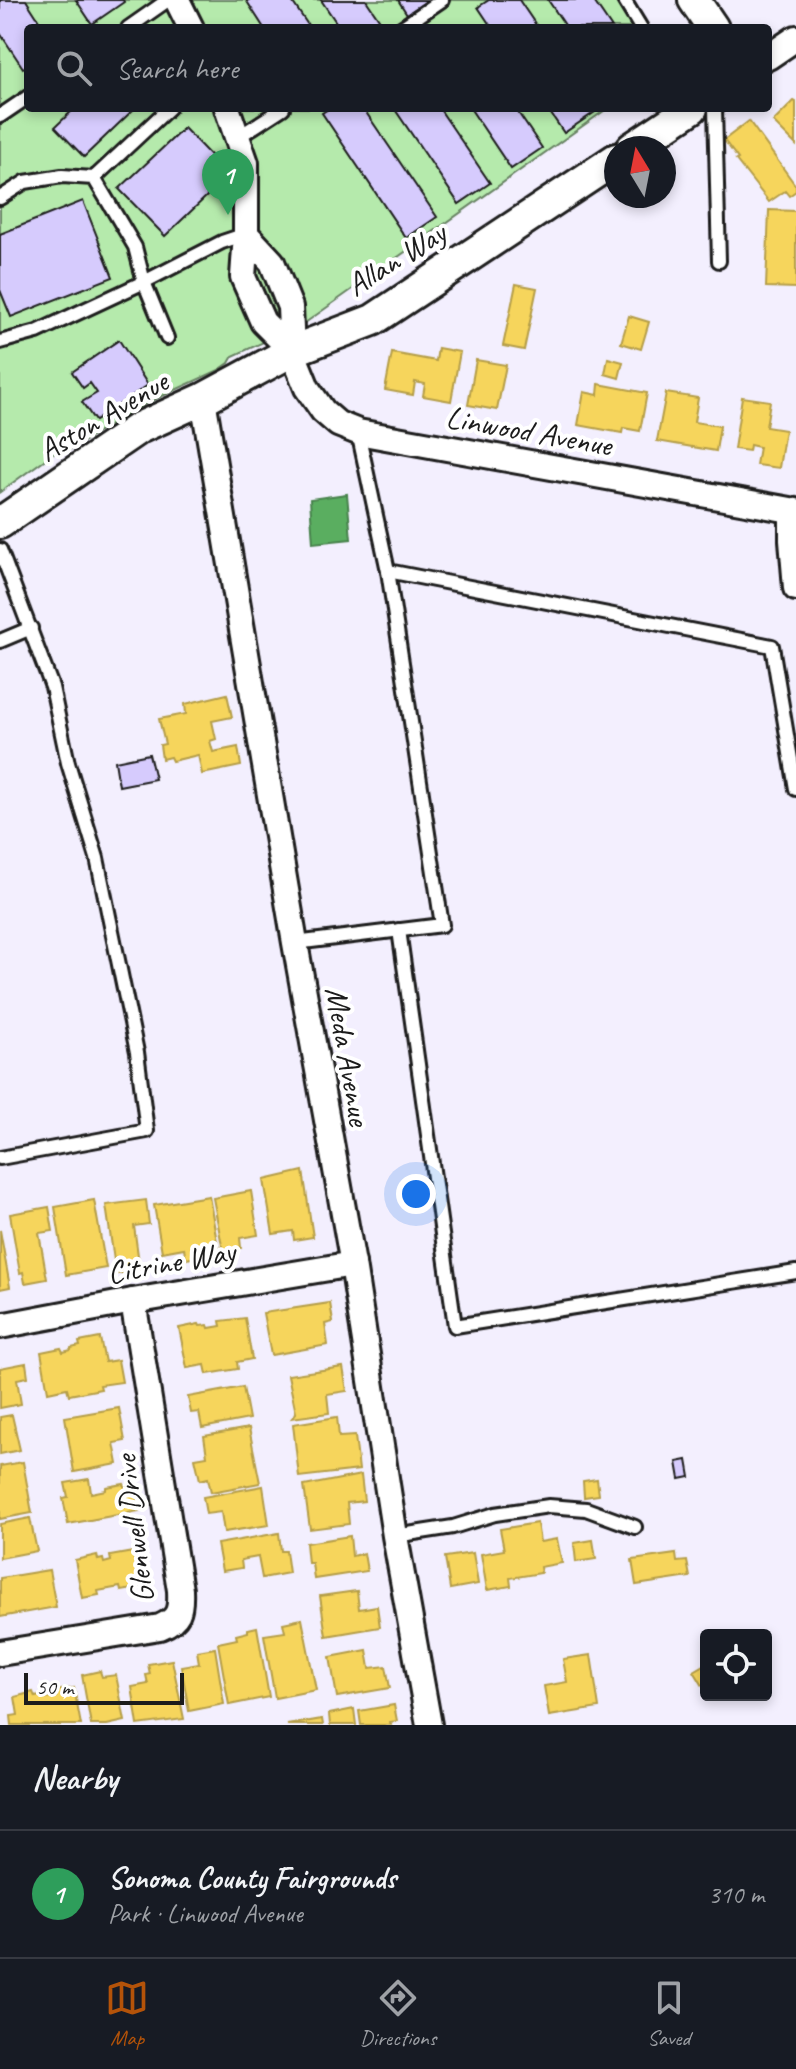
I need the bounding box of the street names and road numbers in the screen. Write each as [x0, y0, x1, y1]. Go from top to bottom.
street label: Allan Way [339, 211, 456, 305]
street label: Aston Avenue [31, 360, 178, 471]
street label: Linwood Avenue [443, 396, 618, 466]
street label: Meda Avenue [316, 983, 381, 1131]
street label: Citrine Way [104, 1230, 241, 1293]
street label: Glenwell Drive [104, 1450, 163, 1605]

